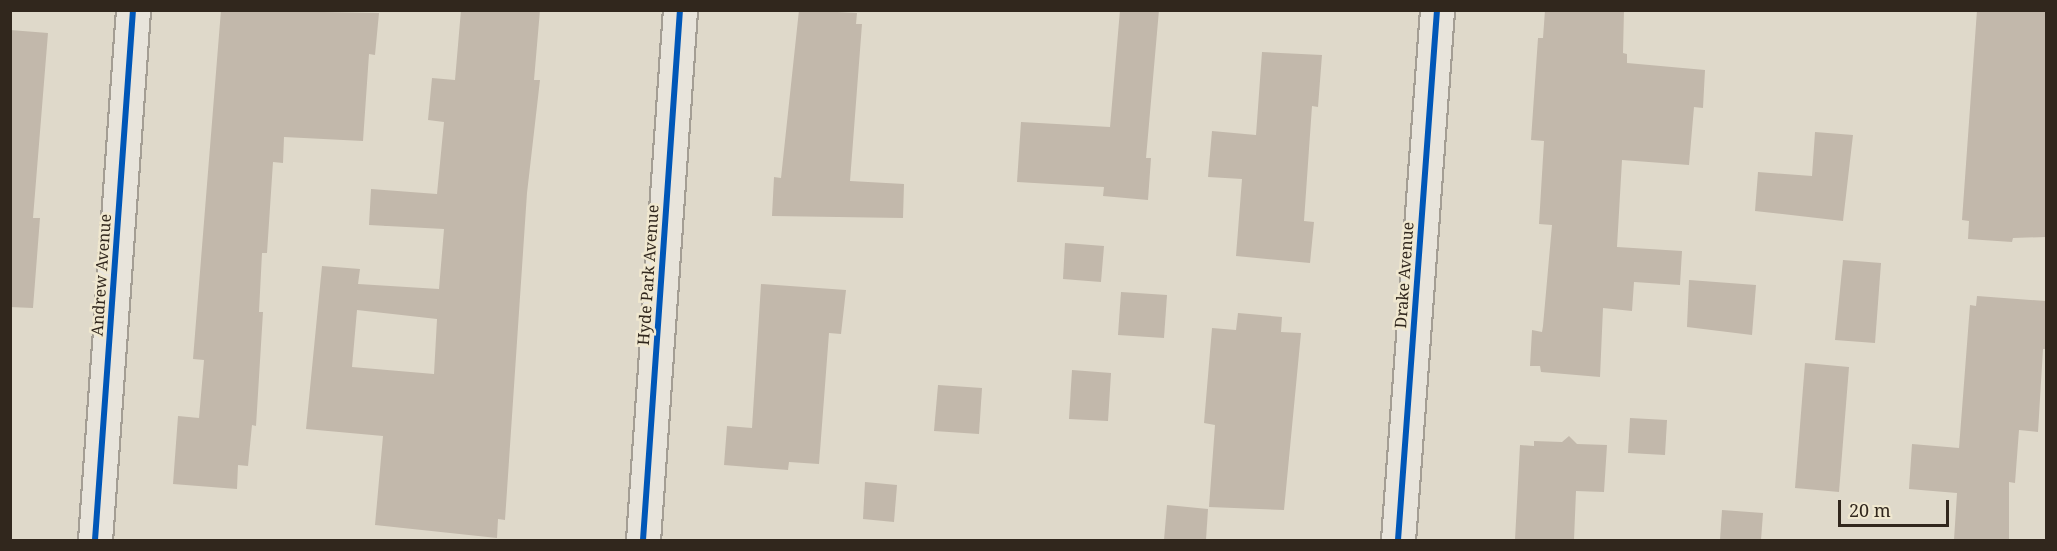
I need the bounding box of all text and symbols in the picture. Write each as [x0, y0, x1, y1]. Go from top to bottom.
street label: Hyde Park Avenue [633, 204, 663, 346]
street label: Andrew Avenue [87, 213, 115, 337]
street label: Drake Avenue [1391, 221, 1417, 329]
scale bar [1841, 488, 1952, 526]
text: 20 m [1849, 498, 1891, 522]

